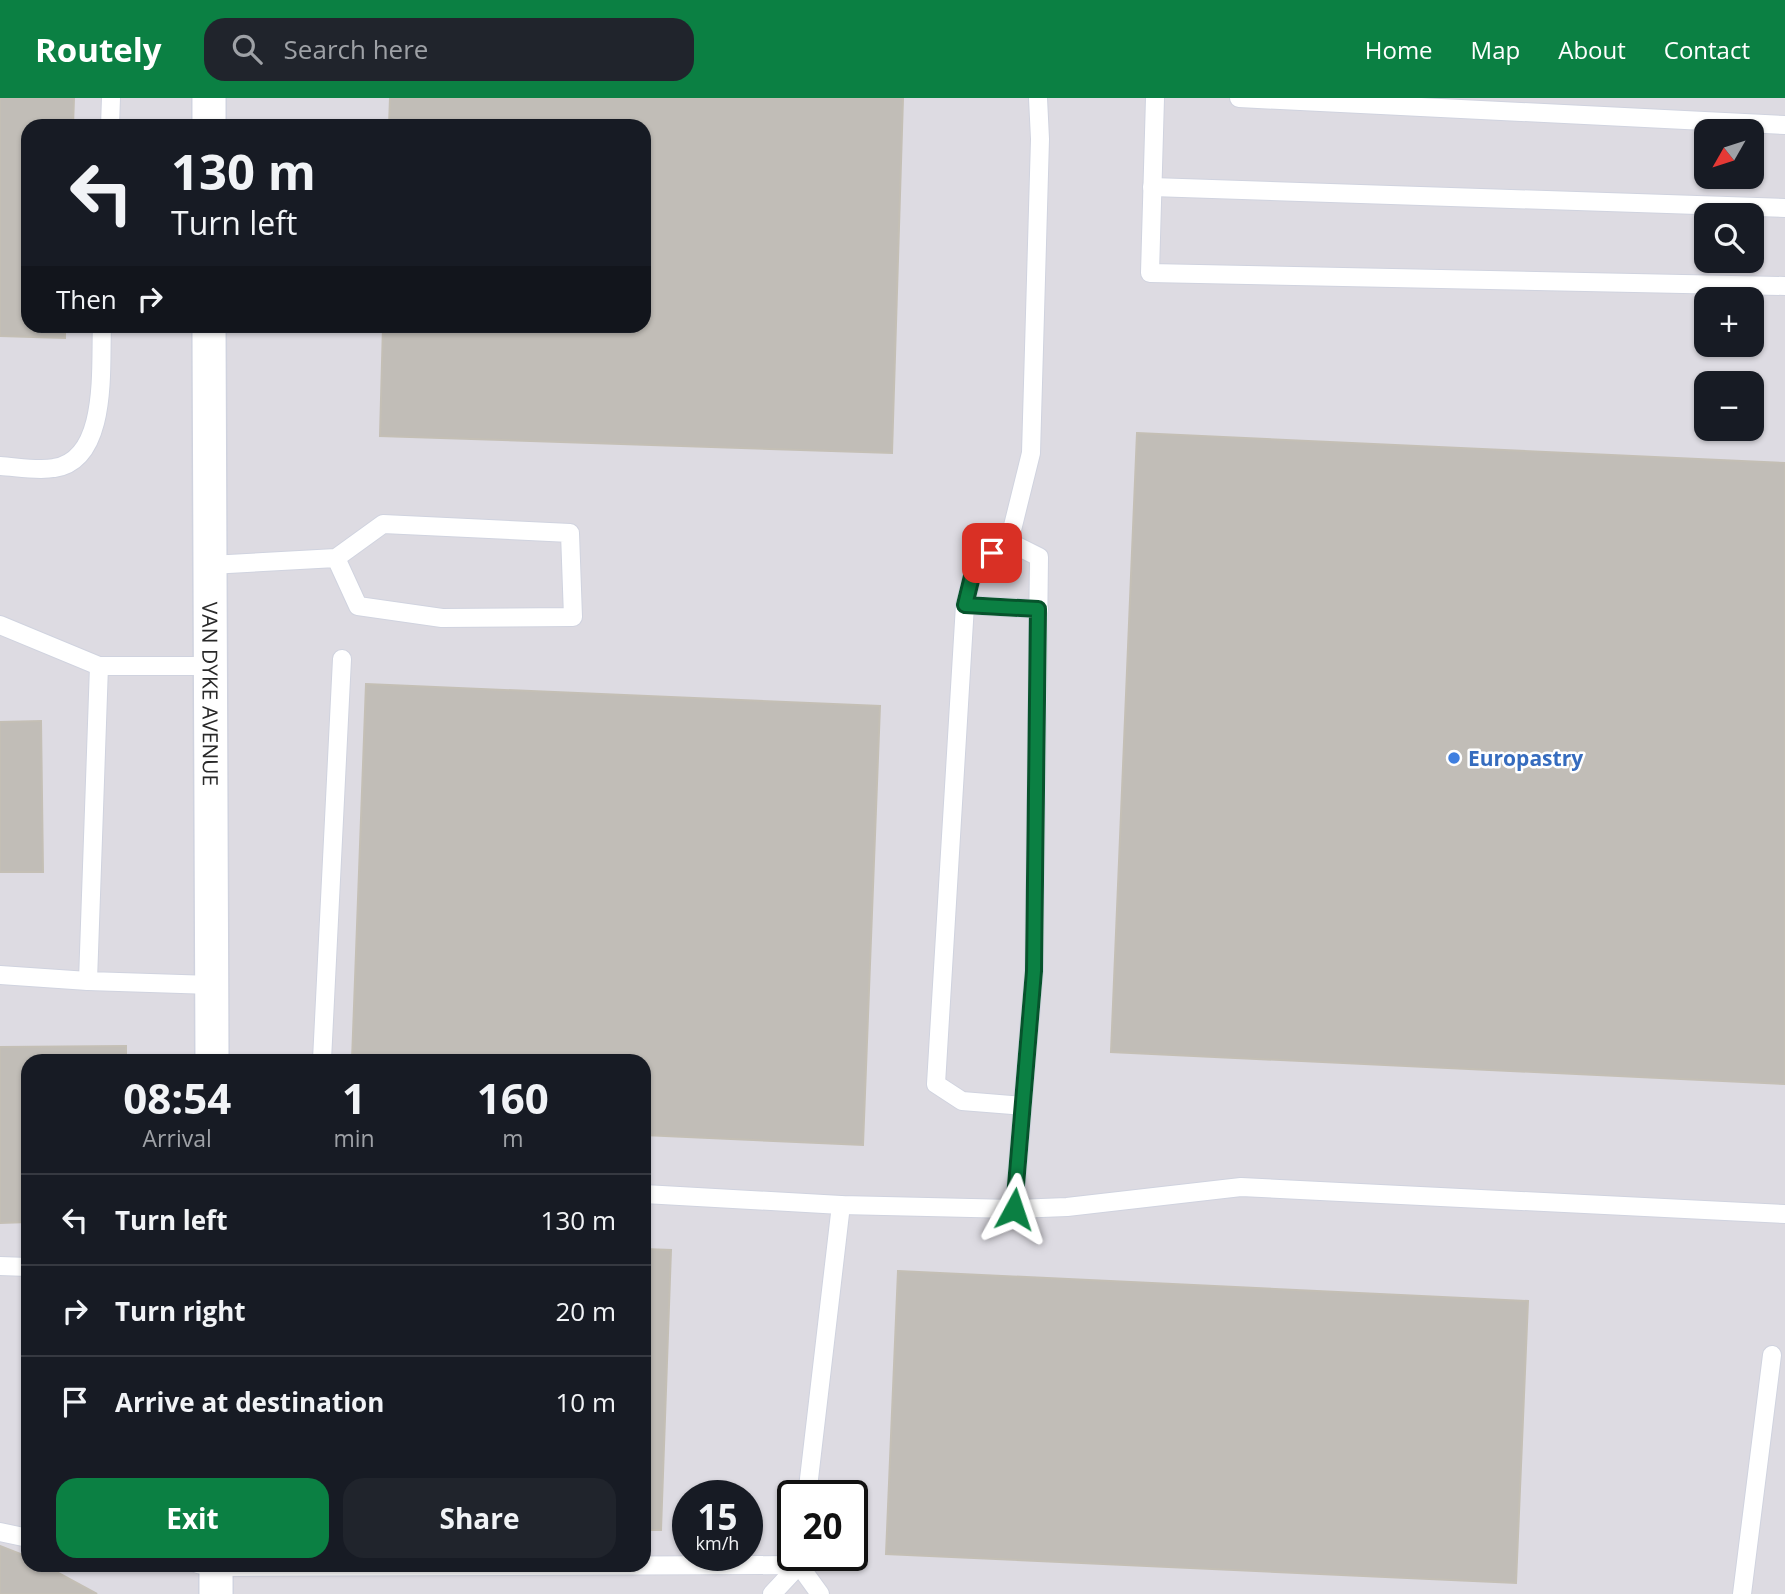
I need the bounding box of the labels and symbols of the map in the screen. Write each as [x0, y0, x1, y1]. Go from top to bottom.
north arrow [1694, 119, 1764, 189]
pin [962, 523, 1022, 583]
street label: VAN DYKE AVENUE [196, 602, 225, 786]
place label: Europastry [1468, 744, 1583, 772]
marker: Europastry [1446, 750, 1462, 766]
position arrow [977, 1172, 1051, 1246]
speed limit sign: 20 [777, 1480, 868, 1571]

